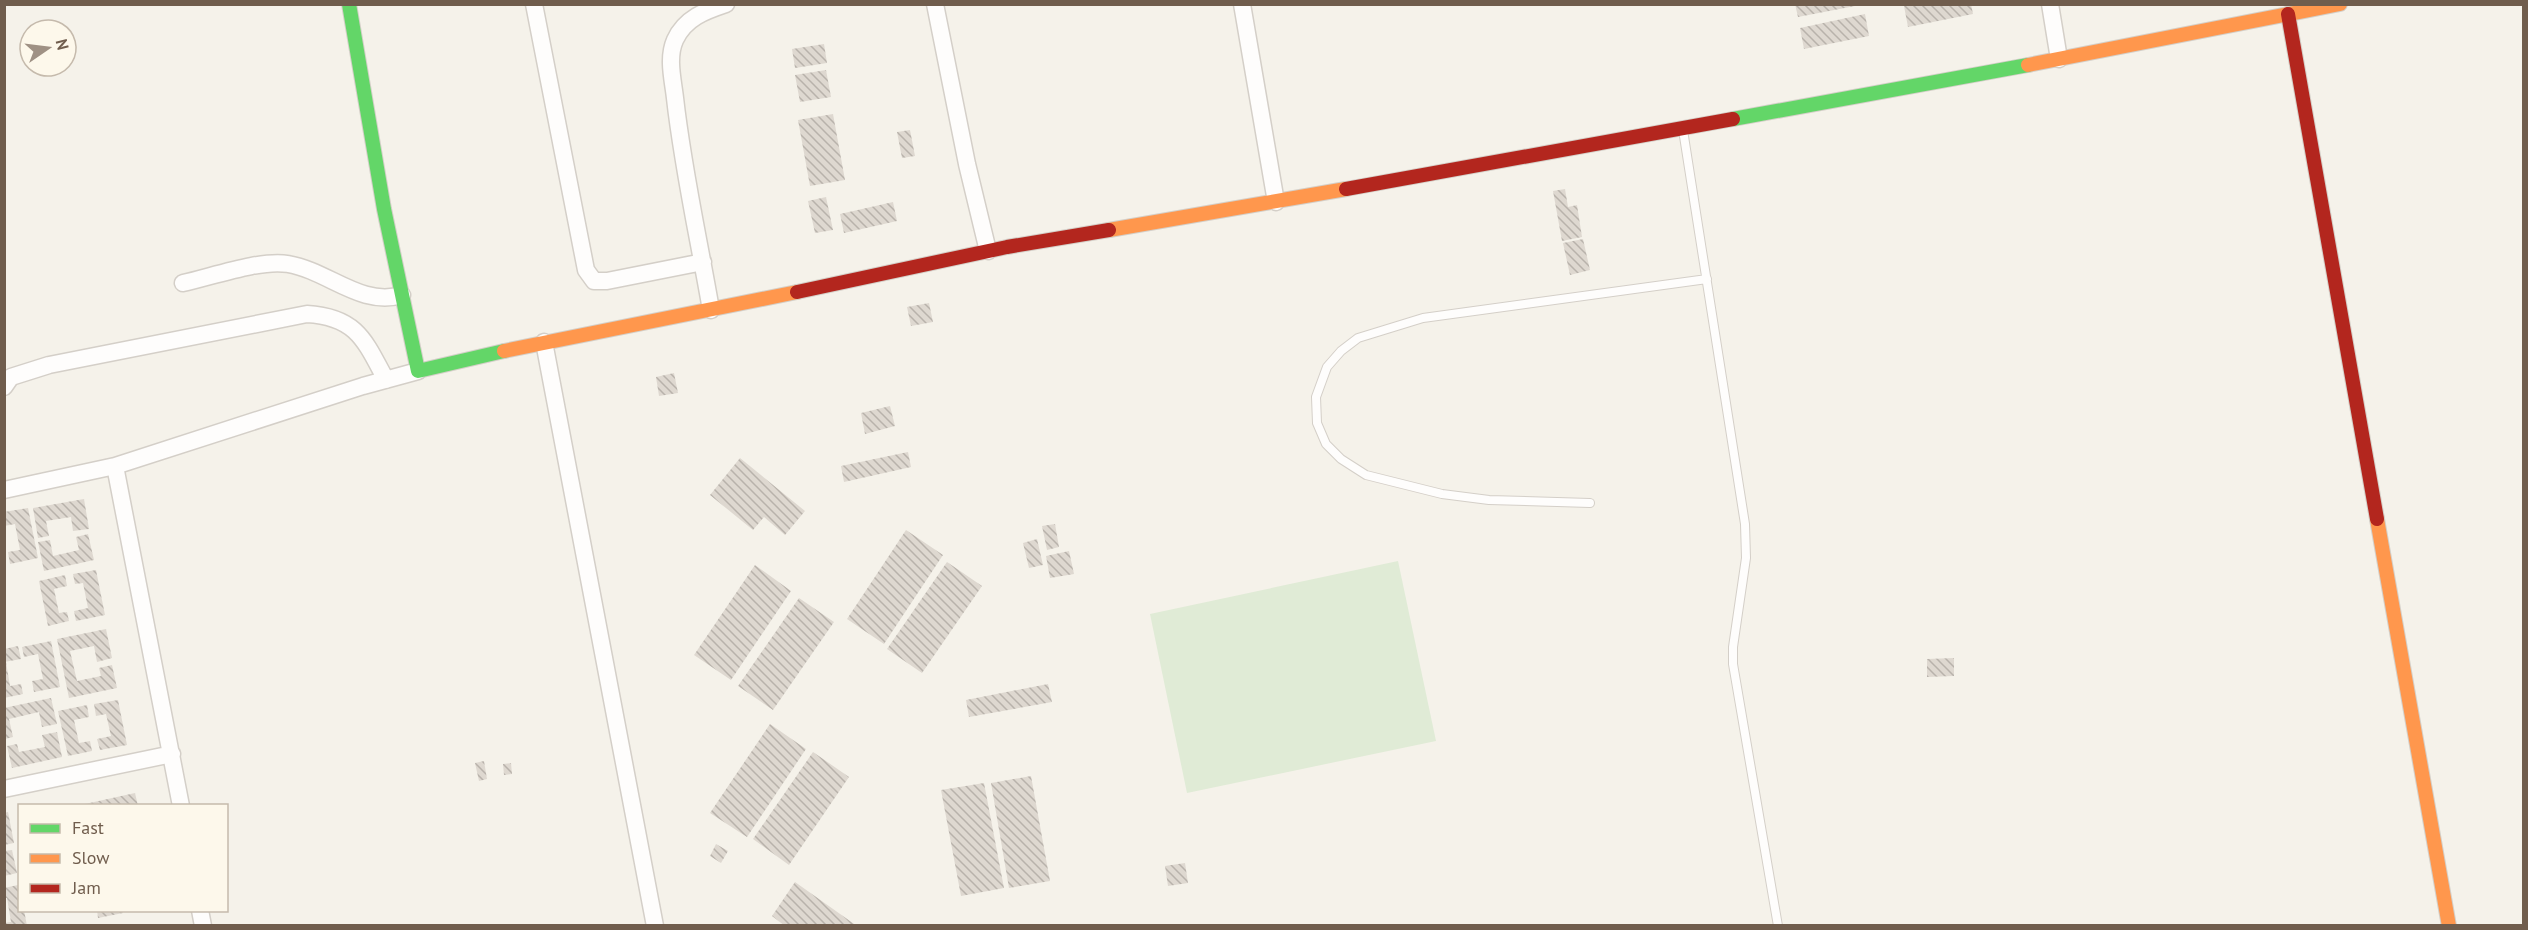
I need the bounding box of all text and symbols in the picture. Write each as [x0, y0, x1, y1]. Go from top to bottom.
north arrow [18, 18, 78, 78]
text: N [52, 37, 74, 52]
legend [18, 804, 228, 912]
text: Fast [72, 816, 104, 839]
text: Slow [72, 846, 110, 869]
text: Jam [71, 876, 101, 899]

